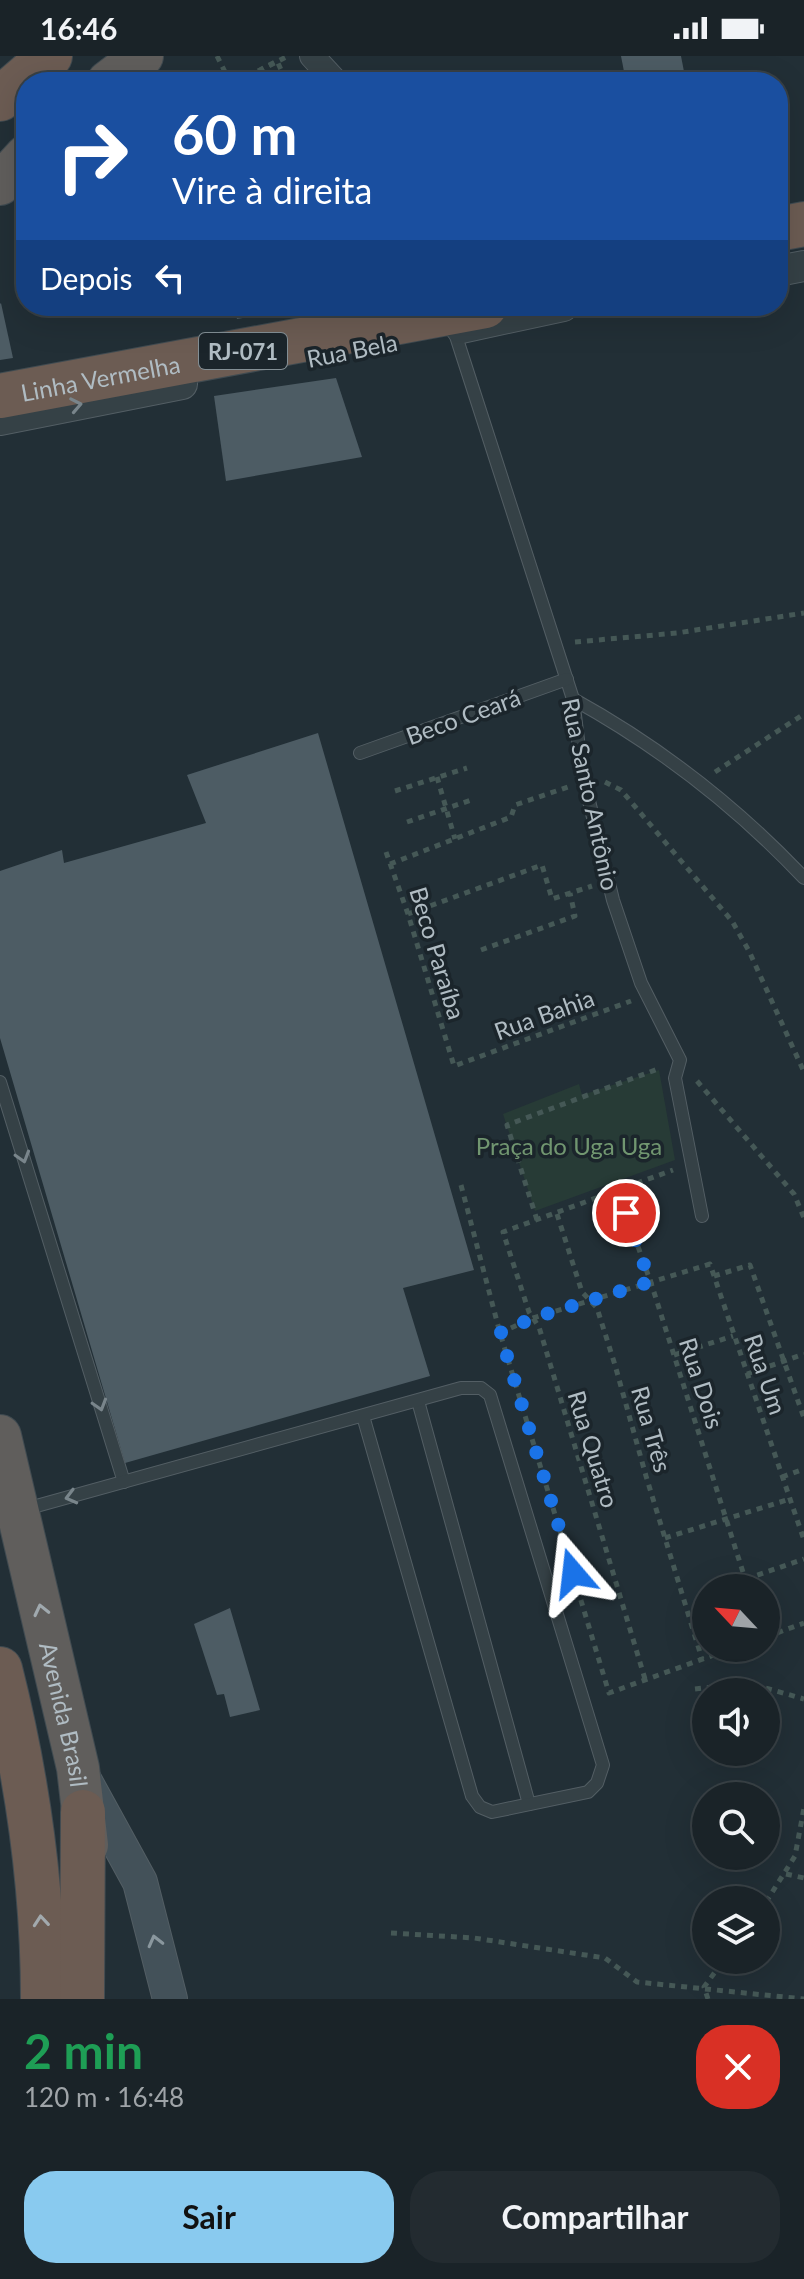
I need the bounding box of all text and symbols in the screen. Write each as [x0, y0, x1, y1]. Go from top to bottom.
text: 16:46 [40, 10, 117, 46]
text: 60 m [172, 100, 297, 167]
icon: right [40, 104, 144, 208]
text: Vire à direita [172, 168, 372, 212]
icon: left [148, 256, 192, 300]
text: Depois [40, 260, 132, 296]
street label: Rua Bela [304, 327, 400, 373]
road number: RJ-071 [199, 333, 287, 369]
street label: Linha Vermelha [18, 348, 182, 406]
one-way arrow [69, 397, 83, 414]
street label: Beco Ceará [402, 682, 524, 750]
street label: Rua Santo Antônio [556, 695, 626, 893]
street label: Beco Paraíba [404, 883, 472, 1023]
street label: Rua Bahia [490, 983, 598, 1045]
park label: Praça do Uga Uga [476, 1131, 662, 1160]
one-way arrow [14, 1150, 30, 1163]
pin [592, 1179, 660, 1247]
icon: arrive [604, 1191, 648, 1235]
street label: Rua Um [739, 1330, 793, 1418]
street label: Rua Dois [674, 1334, 730, 1432]
street label: Rua Três [626, 1383, 678, 1475]
street label: Rua Quatro [562, 1387, 626, 1511]
one-way arrow [91, 1398, 107, 1412]
one-way arrow [65, 1488, 79, 1504]
position arrow [531, 1531, 615, 1615]
north arrow [692, 1574, 780, 1662]
map controls [692, 1574, 780, 1974]
one-way arrow [33, 1604, 50, 1617]
street label: Avenida Brasil [34, 1639, 95, 1789]
button: sound [692, 1678, 780, 1766]
button: search [692, 1782, 780, 1870]
button: layers [692, 1886, 780, 1974]
one-way arrow [33, 1914, 50, 1927]
one-way arrow [148, 1934, 165, 1948]
text: 2 min [24, 2022, 143, 2079]
button: close [696, 2025, 780, 2109]
text: 120 m · 16:48 [24, 2081, 184, 2113]
button: Sair [24, 2171, 394, 2263]
button: Compartilhar [410, 2171, 780, 2263]

